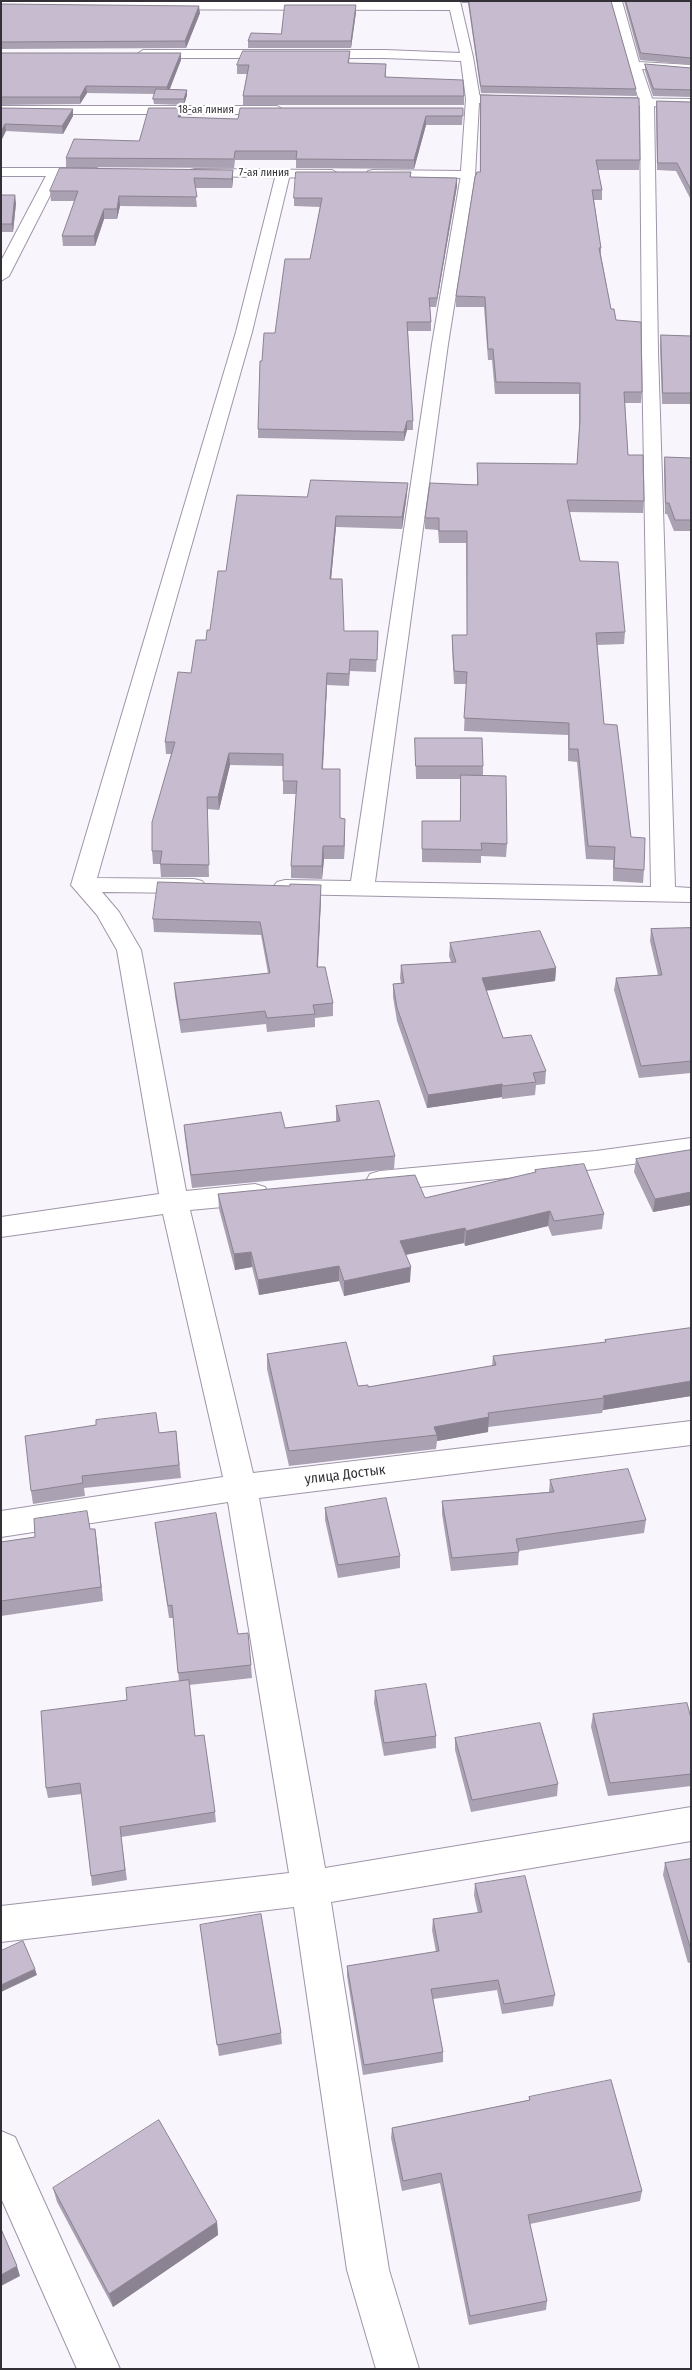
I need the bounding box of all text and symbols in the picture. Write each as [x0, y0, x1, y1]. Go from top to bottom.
street label: 18-ая линия [178, 103, 234, 117]
street label: 7-ая линия [239, 166, 289, 180]
street label: улица Достык [304, 1462, 386, 1488]

